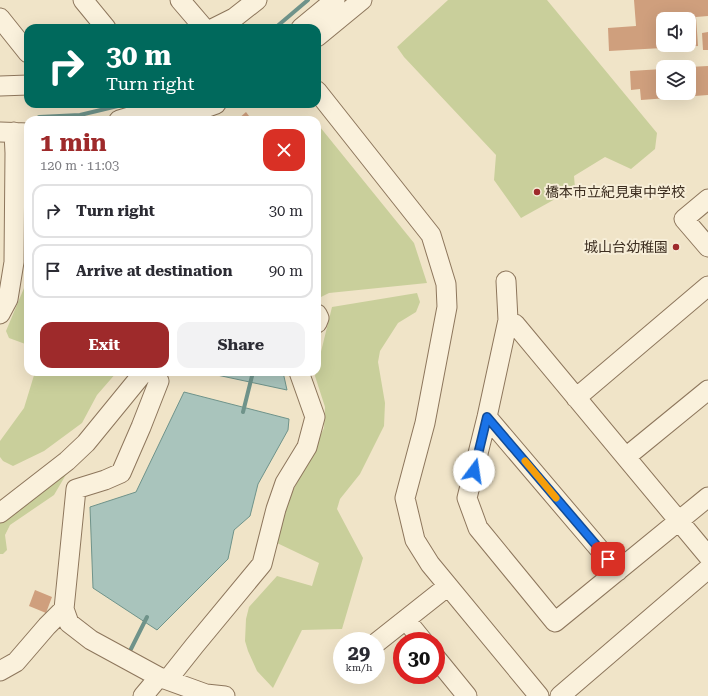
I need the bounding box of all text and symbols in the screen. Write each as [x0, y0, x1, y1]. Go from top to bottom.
map controls [656, 12, 696, 100]
button: sound [656, 12, 696, 52]
text: 30 m [106, 39, 171, 72]
icon: right [40, 40, 92, 92]
button: layers [656, 60, 696, 100]
text: Turn right [106, 73, 194, 94]
text: 1 min [40, 129, 107, 157]
button: close [263, 129, 305, 171]
text: 120 m · 11:03 [40, 158, 119, 173]
place label: 橋本市立紀見東中学校 [545, 184, 685, 200]
marker: 橋本市立紀見東中学校 [532, 187, 542, 197]
icon: right [42, 200, 64, 222]
text: Turn right [76, 202, 155, 220]
text: 30 m [269, 202, 303, 220]
place label: 城山台幼稚園 [584, 239, 668, 255]
marker: 城山台幼稚園 [671, 242, 681, 252]
icon: arrive [42, 260, 64, 282]
text: Arrive at destination [76, 262, 232, 280]
text: 90 m [269, 262, 303, 280]
button: Exit [40, 322, 169, 368]
button: Share [177, 322, 305, 368]
position arrow [453, 450, 495, 492]
pin [591, 542, 625, 576]
icon: arrive [597, 548, 619, 570]
speed limit sign: 30 [393, 632, 445, 684]
text: 29 [348, 641, 370, 665]
text: km/h [346, 662, 372, 673]

